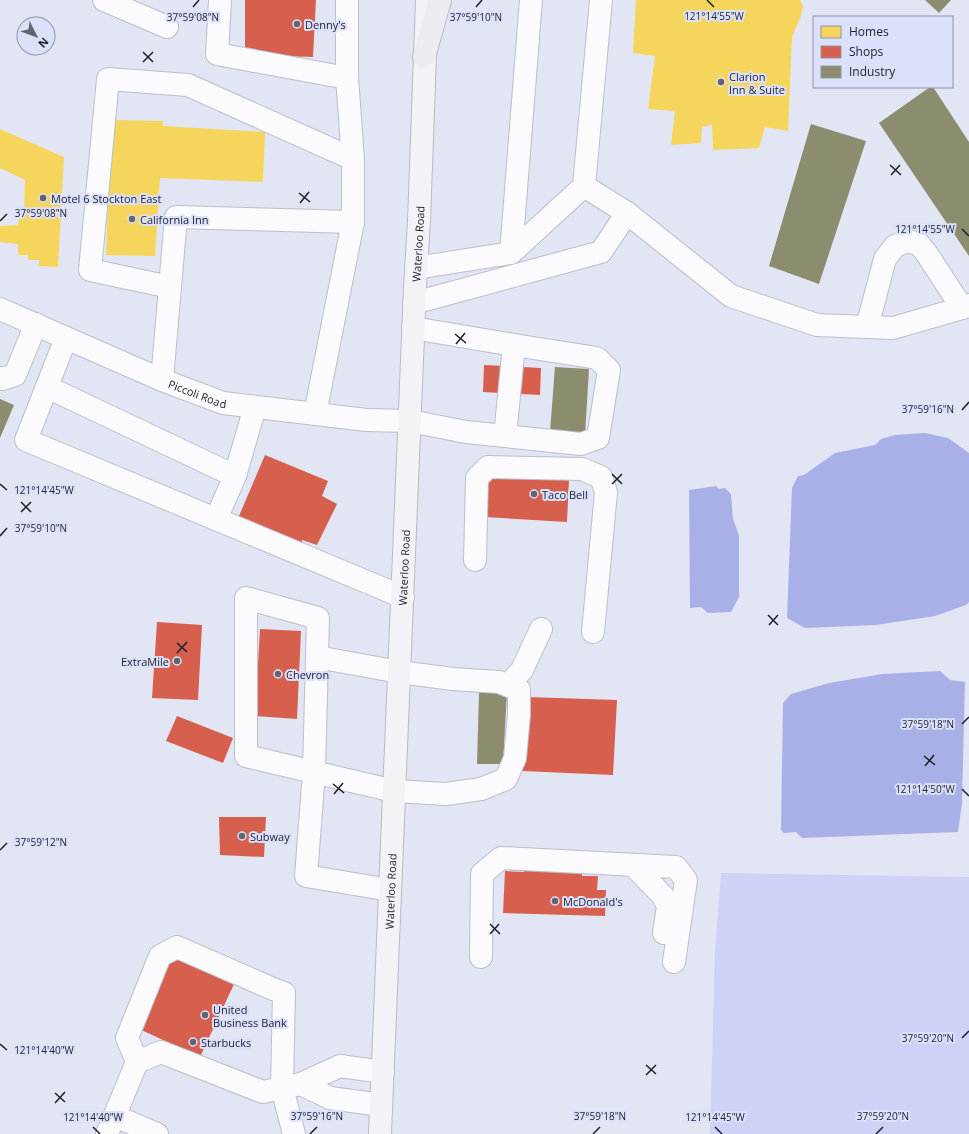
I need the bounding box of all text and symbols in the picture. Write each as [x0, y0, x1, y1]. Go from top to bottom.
text: 121°14'55"W [684, 9, 745, 23]
text: 37°59'08"N [167, 10, 219, 24]
text: 37°59'10"N [450, 10, 502, 24]
north arrow [16, 16, 56, 56]
legend [813, 16, 953, 88]
place label: Denny's [305, 17, 346, 32]
marker: Denny's [292, 19, 302, 29]
text: Homes [849, 23, 889, 40]
text: N [35, 35, 52, 51]
text: Shops [849, 43, 884, 60]
text: Industry [849, 63, 896, 80]
place label: Clarion Inn & Suite [729, 69, 785, 97]
marker: Clarion Inn & Suite [716, 77, 726, 87]
place label: Motel 6 Stockton East [51, 191, 162, 206]
marker: Motel 6 Stockton East [38, 193, 48, 203]
text: 37°59'08"N [15, 206, 67, 220]
street label: Waterloo Road [408, 206, 427, 282]
place label: California Inn [140, 212, 208, 227]
marker: California Inn [127, 214, 137, 224]
text: 121°14'55"W [895, 222, 956, 236]
street label: Piccoli Road [166, 376, 227, 411]
text: 37°59'16"N [902, 402, 954, 416]
text: 121°14'45"W [14, 483, 75, 497]
place label: Taco Bell [542, 487, 588, 502]
marker: Taco Bell [529, 489, 539, 499]
text: 37°59'10"N [15, 521, 67, 535]
street label: Waterloo Road [394, 529, 413, 606]
place label: ExtraMile [121, 654, 169, 669]
marker: ExtraMile [172, 656, 182, 666]
place label: Chevron [286, 667, 329, 682]
marker: Chevron [273, 669, 283, 679]
text: 37°59'18"N [902, 717, 954, 731]
text: 121°14'50"W [895, 782, 956, 796]
place label: Subway [250, 829, 290, 844]
marker: Subway [237, 831, 247, 841]
text: 37°59'12"N [15, 835, 67, 849]
street label: Waterloo Road [381, 853, 399, 930]
place label: McDonald's [563, 894, 623, 909]
marker: McDonald's [550, 896, 560, 906]
place label: United Business Bank [213, 1002, 287, 1030]
marker: United Business Bank [200, 1010, 210, 1020]
text: 37°59'20"N [902, 1031, 954, 1045]
place label: Starbucks [201, 1035, 251, 1050]
marker: Starbucks [188, 1037, 198, 1047]
text: 121°14'40"W [14, 1043, 75, 1057]
text: 37°59'16"N [291, 1109, 343, 1123]
text: 37°59'18"N [574, 1109, 626, 1123]
text: 37°59'20"N [857, 1109, 909, 1123]
text: 121°14'40"W [63, 1110, 124, 1124]
text: 121°14'45"W [685, 1110, 746, 1124]

